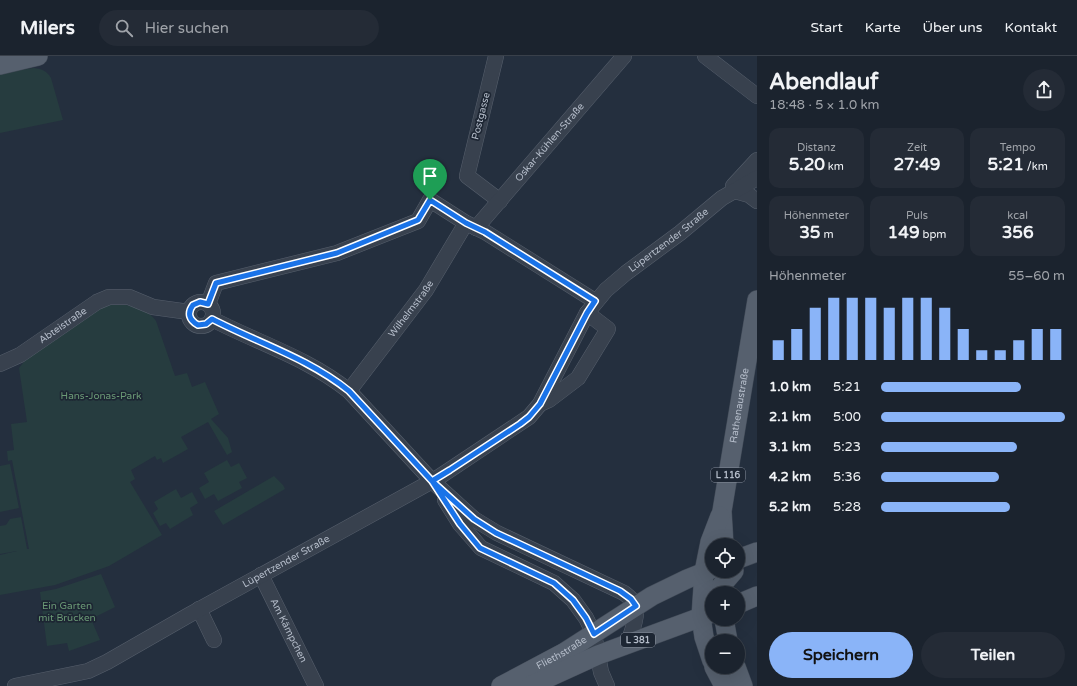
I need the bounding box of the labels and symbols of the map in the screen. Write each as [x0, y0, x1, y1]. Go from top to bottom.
street label: Postgasse [469, 91, 493, 141]
street label: Oskar-Kühlen-Straße [513, 100, 587, 184]
pin [413, 159, 447, 200]
street label: Lüpertzender Straße [626, 206, 711, 275]
street label: Wilhelmstraße [386, 278, 437, 340]
street label: Abteistraße [37, 305, 89, 346]
street label: Rathenaustraße [727, 367, 752, 444]
park label: Hans-Jonas-Park [61, 390, 142, 402]
road number: L 116 [711, 468, 745, 482]
street label: Lüpertzender Straße [240, 533, 332, 590]
street label: Am Kämpchen [268, 596, 309, 665]
park label: Ein Garten mit Brücken [38, 600, 96, 624]
street label: Fliethstraße [534, 633, 589, 672]
road number: L 381 [621, 633, 655, 647]

